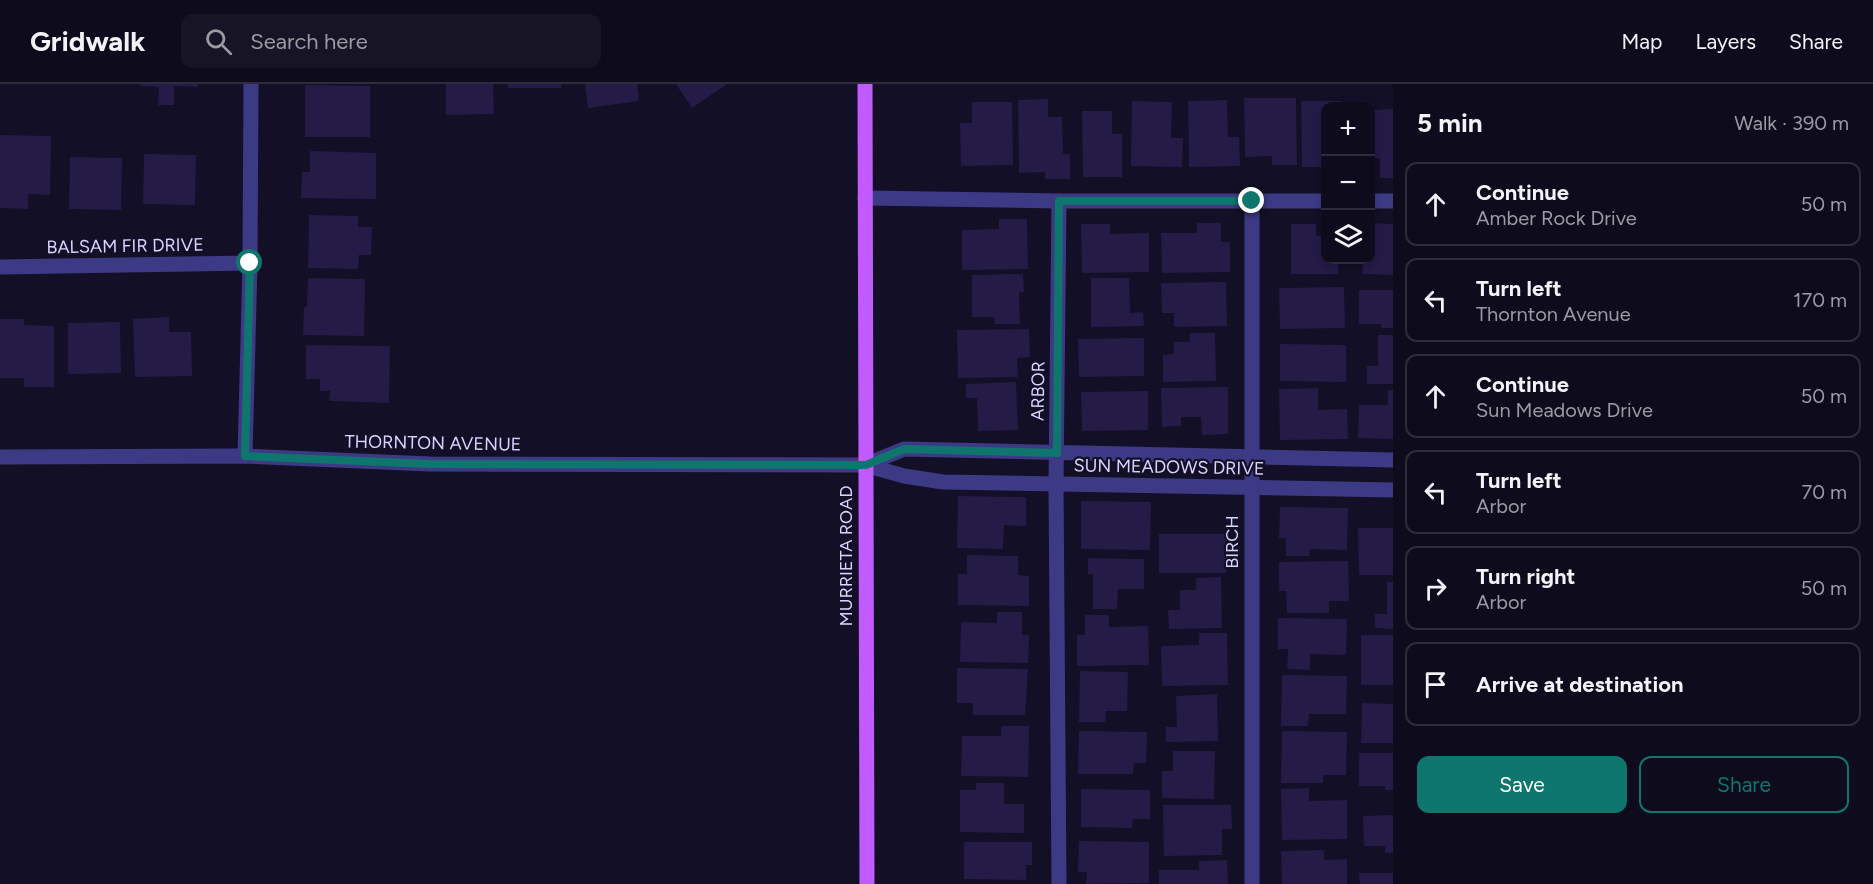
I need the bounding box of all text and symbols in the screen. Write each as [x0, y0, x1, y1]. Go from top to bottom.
search box [181, 14, 601, 68]
text: Gridwalk [30, 24, 145, 58]
icon: search [202, 25, 235, 58]
text: Search here [250, 28, 368, 55]
text: Map [1622, 29, 1662, 54]
text: Layers [1695, 29, 1756, 54]
text: Share [1789, 29, 1843, 54]
map controls [1321, 102, 1375, 264]
button: + [1321, 102, 1375, 156]
text: 5 min [1417, 107, 1483, 139]
text: Walk · 390 m [1734, 111, 1849, 135]
button: − [1321, 156, 1375, 210]
text: Continue [1476, 179, 1569, 206]
route end [1238, 187, 1264, 213]
icon: ahead [1419, 188, 1452, 221]
text: 50 m [1801, 192, 1847, 216]
text: Amber Rock Drive [1476, 206, 1637, 230]
button: layers [1321, 210, 1375, 264]
street label: BALSAM FIR DRIVE [46, 234, 204, 258]
route start [236, 249, 262, 275]
text: Turn left [1476, 275, 1562, 302]
icon: left [1419, 284, 1452, 317]
text: 170 m [1793, 288, 1847, 312]
text: Thornton Avenue [1476, 302, 1631, 326]
street label: ARBOR [1026, 361, 1050, 421]
text: Continue [1476, 371, 1569, 398]
icon: ahead [1419, 380, 1452, 413]
text: 50 m [1801, 384, 1847, 408]
text: Sun Meadows Drive [1476, 398, 1653, 422]
street label: THORNTON AVENUE [344, 430, 522, 456]
street label: SUN MEADOWS DRIVE [1073, 454, 1265, 480]
text: Turn left [1476, 467, 1562, 494]
icon: left [1419, 476, 1452, 509]
text: 70 m [1801, 480, 1847, 504]
street label: MURRIETA ROAD [835, 485, 857, 627]
text: Arbor [1476, 494, 1526, 518]
street label: BIRCH [1221, 515, 1243, 569]
text: Turn right [1476, 563, 1575, 590]
icon: right [1419, 572, 1452, 605]
text: 50 m [1801, 576, 1847, 600]
text: Arbor [1476, 590, 1526, 614]
icon: arrive [1419, 668, 1452, 701]
text: Arrive at destination [1476, 671, 1684, 698]
button: Save [1417, 756, 1627, 813]
button: Share [1639, 756, 1849, 813]

